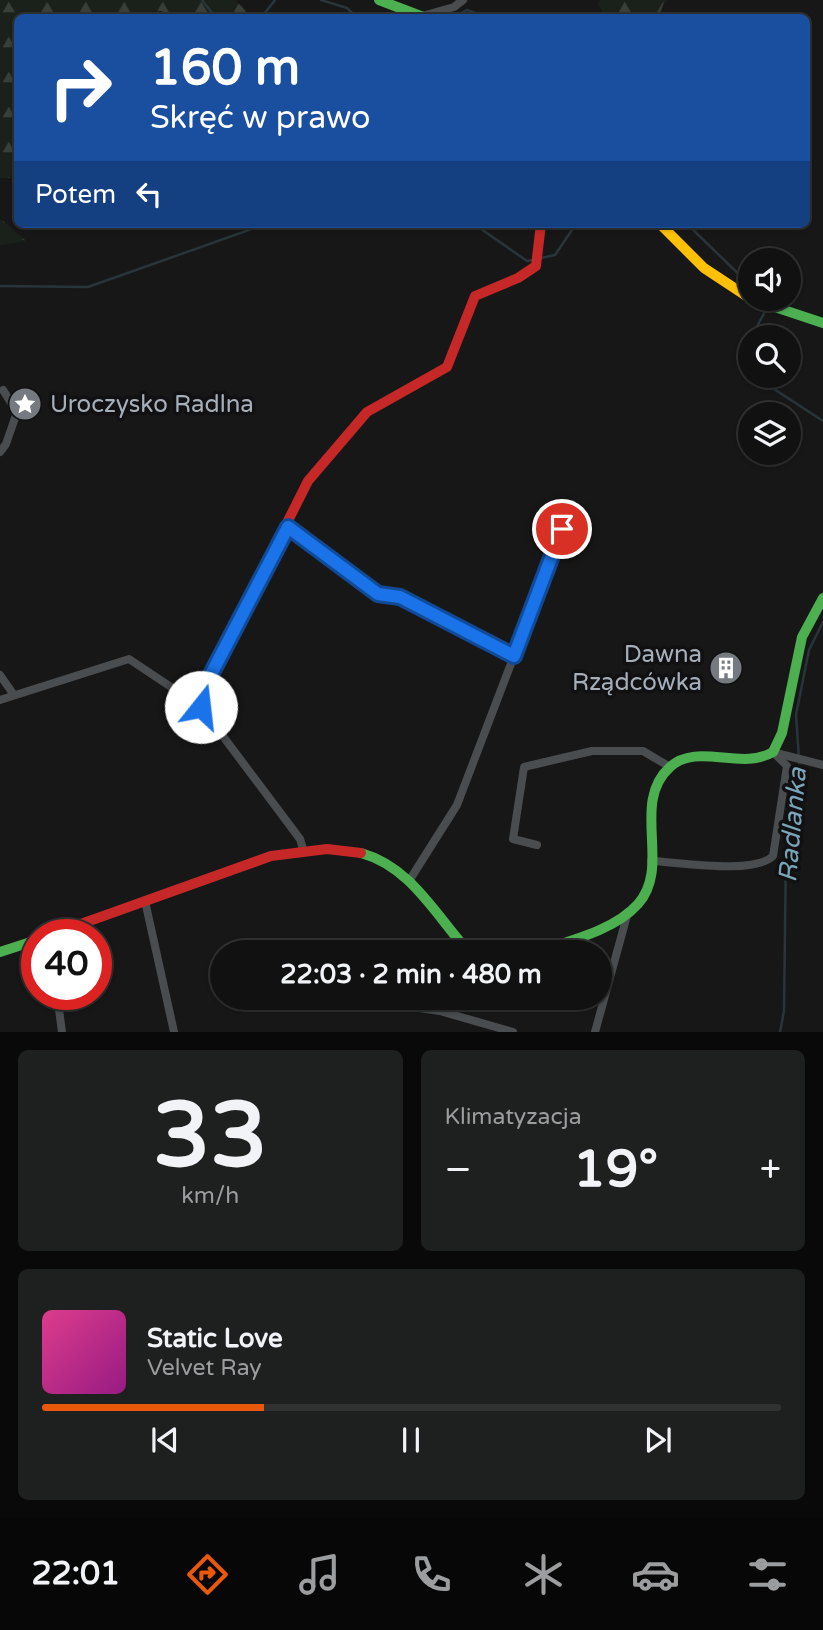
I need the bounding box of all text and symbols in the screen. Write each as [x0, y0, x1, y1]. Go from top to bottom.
text: 160 m [150, 39, 300, 98]
icon: right [35, 42, 126, 133]
text: Skręć w prawo [150, 99, 371, 137]
icon: left [130, 175, 168, 213]
text: Potem [35, 179, 116, 210]
map controls [738, 248, 801, 465]
button: sound [738, 248, 801, 311]
button: search [738, 325, 801, 388]
place icon: Uroczysko Radlna [6, 385, 44, 423]
place label: Uroczysko Radlna [50, 390, 254, 419]
button: layers [738, 402, 801, 465]
pin [532, 499, 592, 559]
icon: arrive [543, 510, 581, 548]
place label: Dawna Rządcówka [572, 640, 702, 697]
building icon: Dawna Rządcówka [707, 649, 745, 687]
position arrow [164, 670, 238, 744]
water label: Radlanka [772, 765, 813, 884]
speed limit sign: 40 [21, 919, 112, 1010]
text: 22:03 · 2 min · 480 m [280, 959, 542, 990]
text: 33 [153, 1081, 267, 1191]
text: Klimatyzacja [445, 1103, 582, 1131]
text: 19° [573, 1138, 658, 1201]
text: − [445, 1147, 472, 1193]
text: + [760, 1147, 781, 1193]
text: km/h [181, 1182, 239, 1210]
text: Static Love [147, 1323, 283, 1354]
text: Velvet Ray [147, 1354, 262, 1382]
icon: previous [146, 1421, 184, 1459]
icon: pause [392, 1421, 430, 1459]
icon: next [639, 1421, 677, 1459]
icon: directions [183, 1550, 232, 1599]
icon: music [295, 1550, 344, 1599]
icon: phone [407, 1550, 456, 1599]
icon: climate [519, 1550, 568, 1599]
icon: car [631, 1550, 680, 1599]
icon: filters [743, 1550, 792, 1599]
text: 22:01 [31, 1555, 120, 1593]

